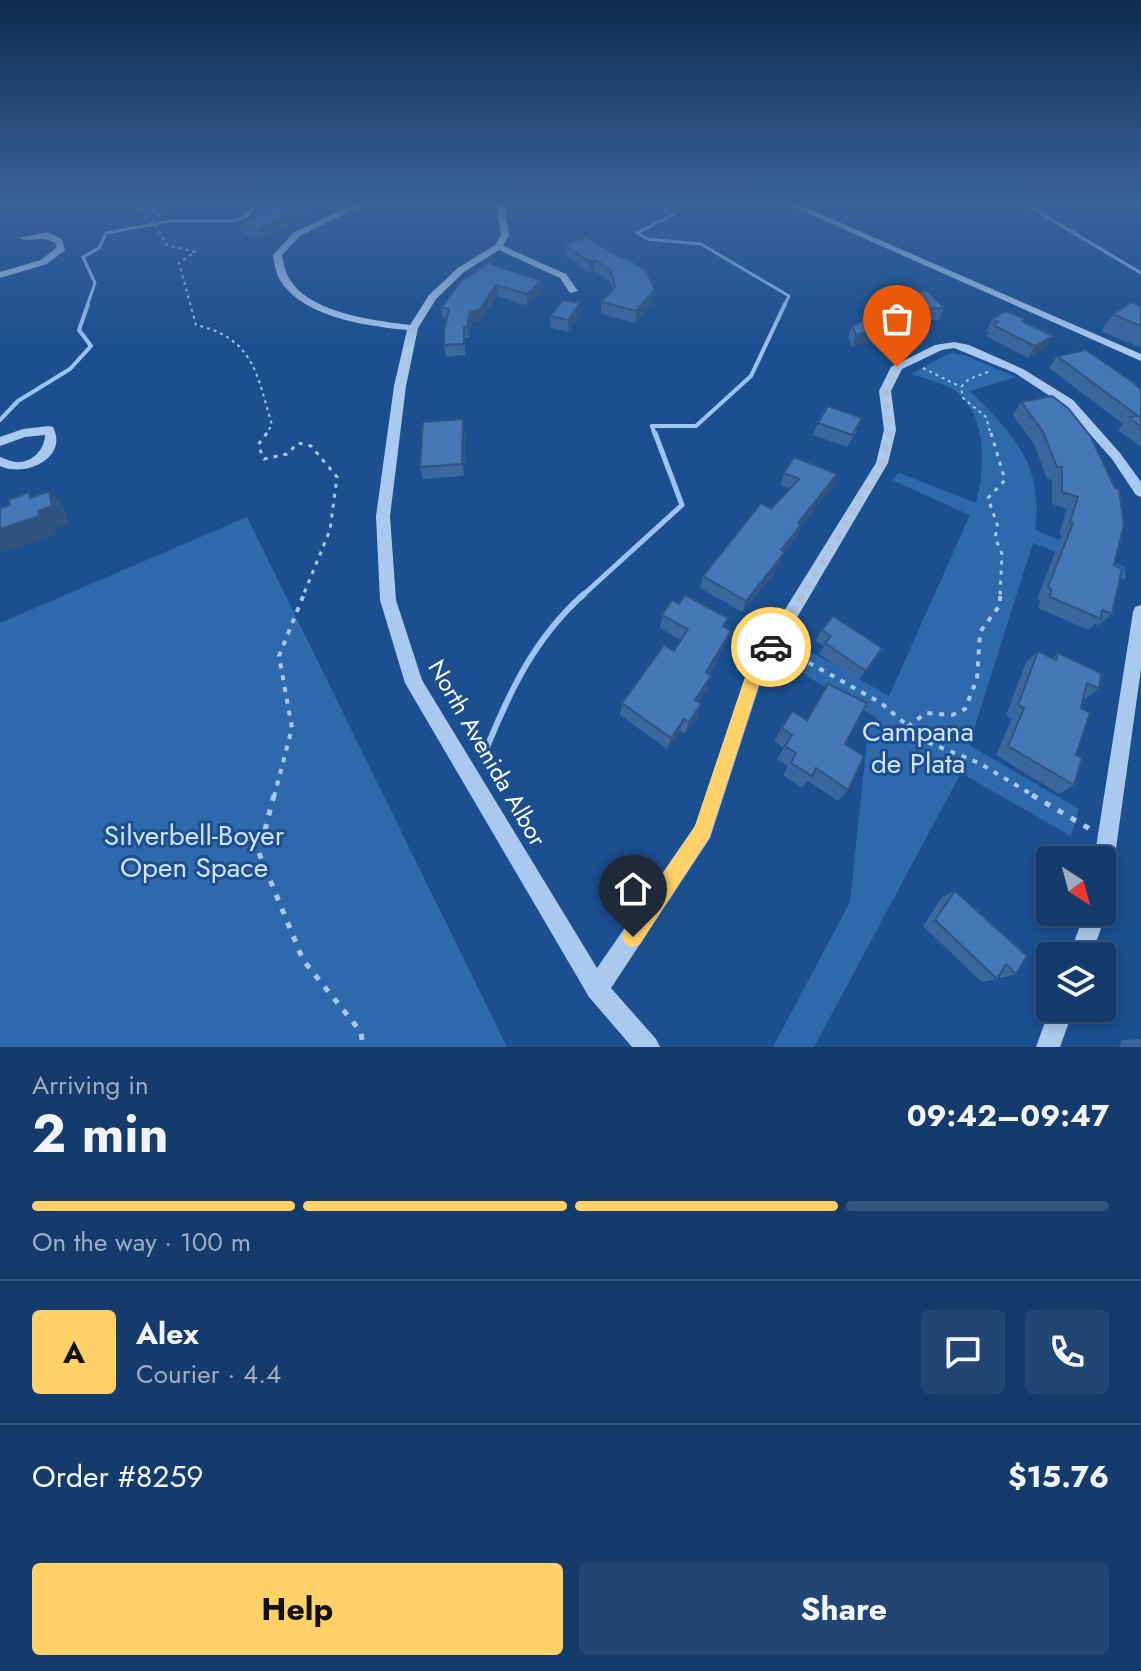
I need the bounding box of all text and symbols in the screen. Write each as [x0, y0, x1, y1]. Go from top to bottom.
pin [863, 285, 931, 367]
icon: bag [875, 297, 919, 341]
courier [731, 607, 811, 687]
icon: car [749, 625, 793, 669]
street label: North Avenida Albor [420, 653, 556, 853]
park label: Campana de Plata [862, 711, 974, 784]
park label: Silverbell-Boyer Open Space [104, 815, 285, 888]
north arrow [1036, 846, 1116, 926]
map controls [1036, 846, 1116, 1022]
pin [599, 855, 667, 937]
icon: home [611, 867, 655, 911]
button: layers [1036, 942, 1116, 1022]
text: Arriving in [32, 1066, 149, 1104]
text: 09:42–09:47 [907, 1094, 1109, 1137]
text: 2 min [32, 1096, 169, 1172]
text: On the way · 100 m [32, 1223, 251, 1261]
button: chat [921, 1310, 1005, 1394]
button: phone [1025, 1310, 1109, 1394]
text: Alex [136, 1312, 199, 1355]
text: A [63, 1331, 85, 1374]
text: Courier · 4.4 [136, 1355, 281, 1393]
text: Order #8259 [32, 1455, 204, 1498]
text: $15.76 [1008, 1455, 1109, 1498]
button: Help [32, 1563, 563, 1655]
button: Share [579, 1563, 1109, 1655]

